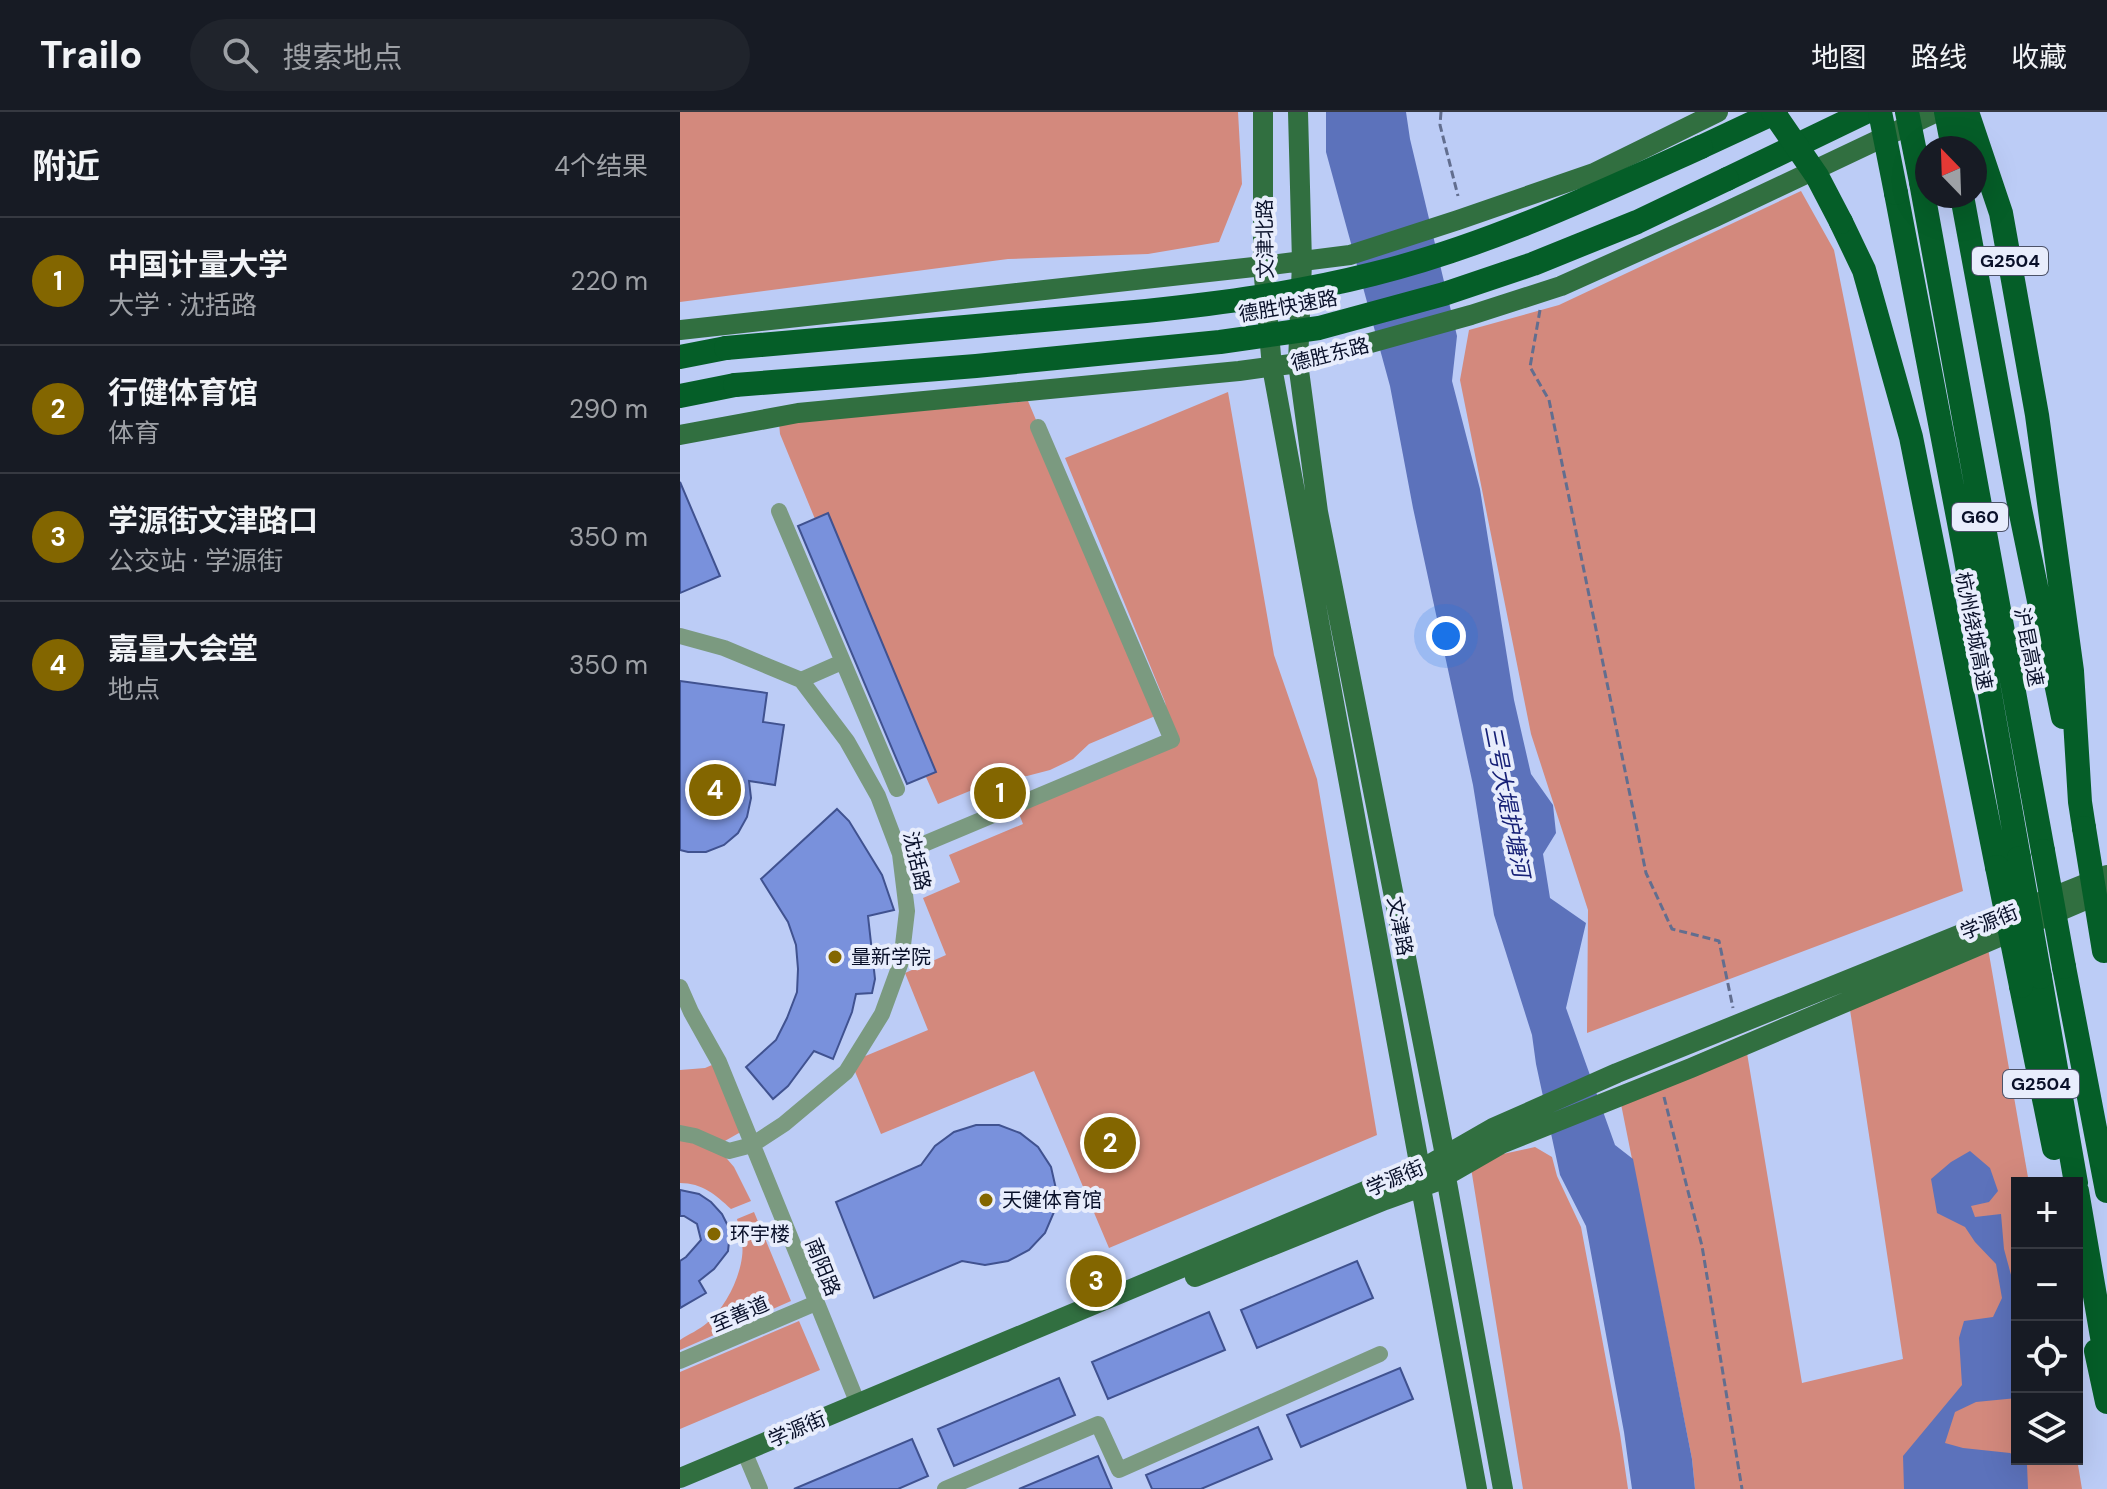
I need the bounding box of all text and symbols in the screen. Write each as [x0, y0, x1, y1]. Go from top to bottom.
search box [190, 19, 750, 91]
text: Trailo [40, 30, 142, 80]
icon: search [218, 33, 262, 77]
text: 搜索地点 [282, 38, 402, 77]
text: 地图 [1811, 39, 1867, 76]
text: 路线 [1911, 39, 1967, 76]
text: 收藏 [2011, 39, 2067, 76]
north arrow [1915, 136, 1987, 208]
text: 附近 [32, 144, 100, 189]
text: 4个结果 [554, 149, 648, 183]
street label: 文津北路 [1251, 199, 1279, 279]
text: 中国计量大学 [108, 245, 288, 284]
road number: G2504 [1972, 247, 2048, 275]
text: 1 [53, 264, 63, 298]
text: 220 m [570, 264, 648, 298]
street label: 德胜快速路 [1237, 285, 1339, 327]
text: 大学 · 沈括路 [108, 288, 257, 322]
street label: 德胜东路 [1288, 332, 1372, 376]
text: 行健体育馆 [108, 373, 258, 412]
text: 2 [50, 392, 66, 426]
text: 290 m [569, 392, 648, 426]
text: 体育 [108, 416, 160, 450]
text: 学源街文津路口 [108, 501, 318, 540]
road number: G60 [1952, 503, 2008, 531]
text: 3 [50, 520, 66, 554]
text: 350 m [569, 520, 648, 554]
text: 公交站 · 学源街 [108, 544, 283, 578]
street label: 杭州绕城高速 [1950, 570, 1998, 692]
street label: 沪昆高速 [2009, 605, 2049, 689]
your location [1426, 616, 1466, 656]
text: 嘉量大会堂 [108, 629, 258, 668]
text: 4 [50, 648, 66, 682]
text: 350 m [569, 648, 648, 682]
text: 地点 [108, 672, 160, 706]
water label: 三号大堤护塘河 [1478, 723, 1537, 883]
pin: 4 [689, 760, 741, 820]
pin: 1 [974, 763, 1026, 823]
street label: 沈括路 [898, 829, 936, 893]
street label: 文津路 [1382, 894, 1418, 958]
street label: 学源街 [1956, 899, 2022, 945]
place label: 量新学院 [851, 944, 931, 970]
marker: 量新学院 [826, 948, 844, 966]
road number: G2504 [2003, 1070, 2079, 1098]
pin: 2 [1084, 1113, 1136, 1173]
street label: 学源街 [1362, 1154, 1428, 1202]
map controls [2011, 1177, 2083, 1465]
button: + [2011, 1177, 2083, 1249]
place label: 天健体育馆 [1002, 1187, 1102, 1213]
marker: 天健体育馆 [977, 1191, 995, 1209]
place label: 环宇楼 [730, 1221, 790, 1247]
marker: 环宇楼 [705, 1225, 723, 1243]
street label: 南阳路 [800, 1234, 846, 1300]
button: − [2011, 1249, 2083, 1321]
pin: 3 [1070, 1251, 1122, 1311]
street label: 至善道 [707, 1290, 773, 1338]
button: locate [2011, 1321, 2083, 1393]
button: layers [2011, 1393, 2083, 1465]
street label: 学源街 [764, 1405, 830, 1453]

